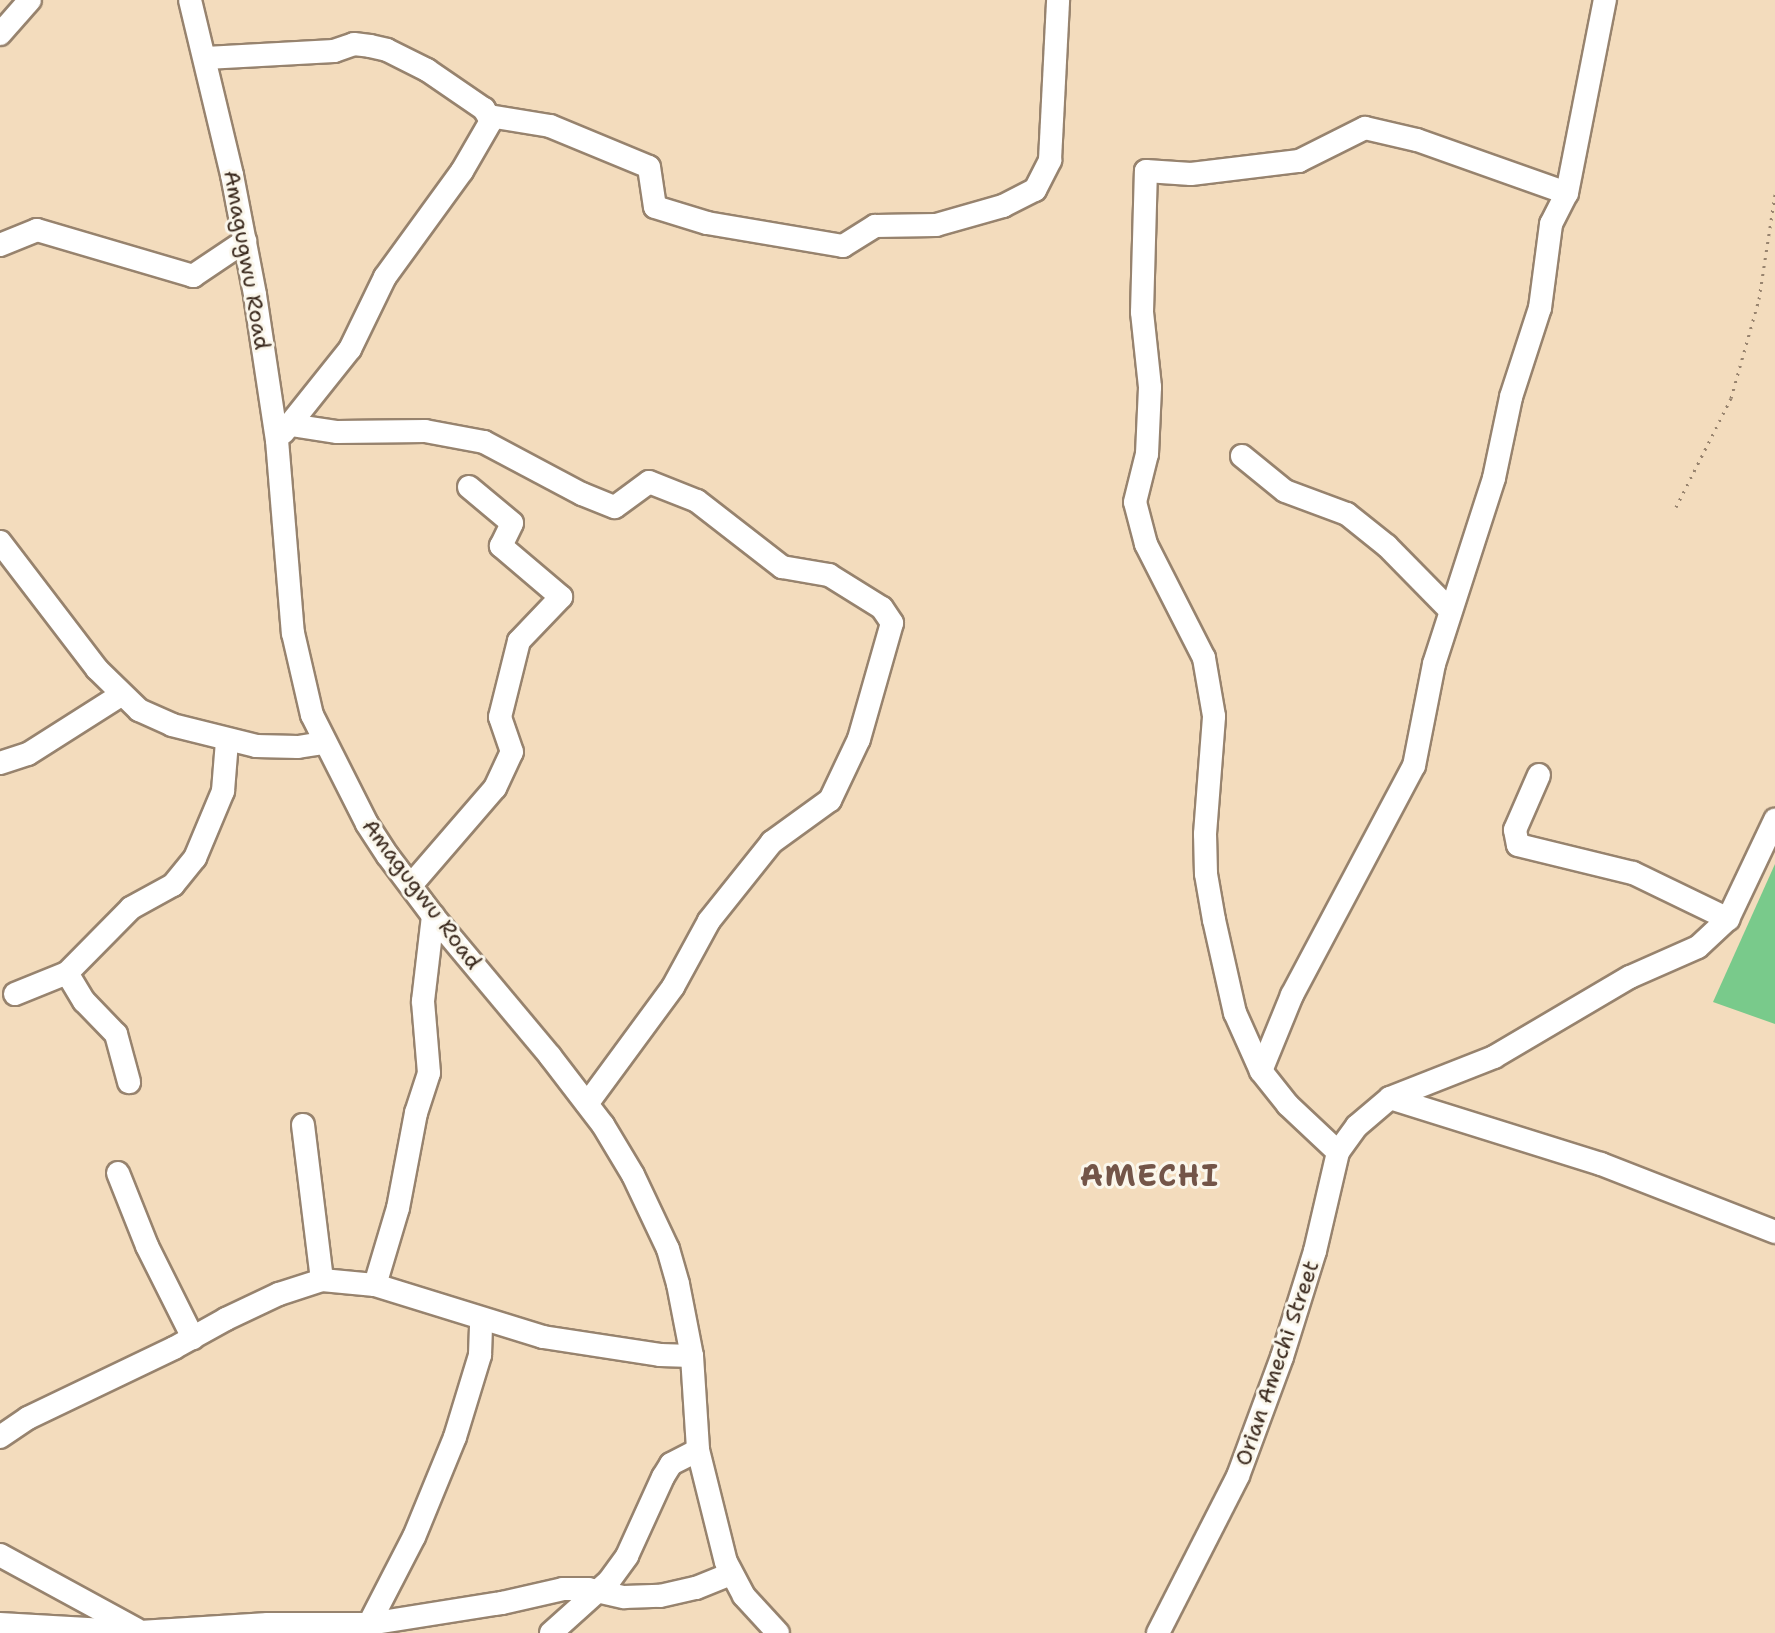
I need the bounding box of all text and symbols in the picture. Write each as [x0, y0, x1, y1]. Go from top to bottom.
street label: Amagugwu Road [218, 168, 276, 352]
street label: Amagugwu Road [357, 813, 487, 975]
district label: AMECHI [1080, 1158, 1220, 1194]
street label: Orian Amechi Street [1229, 1257, 1325, 1469]

